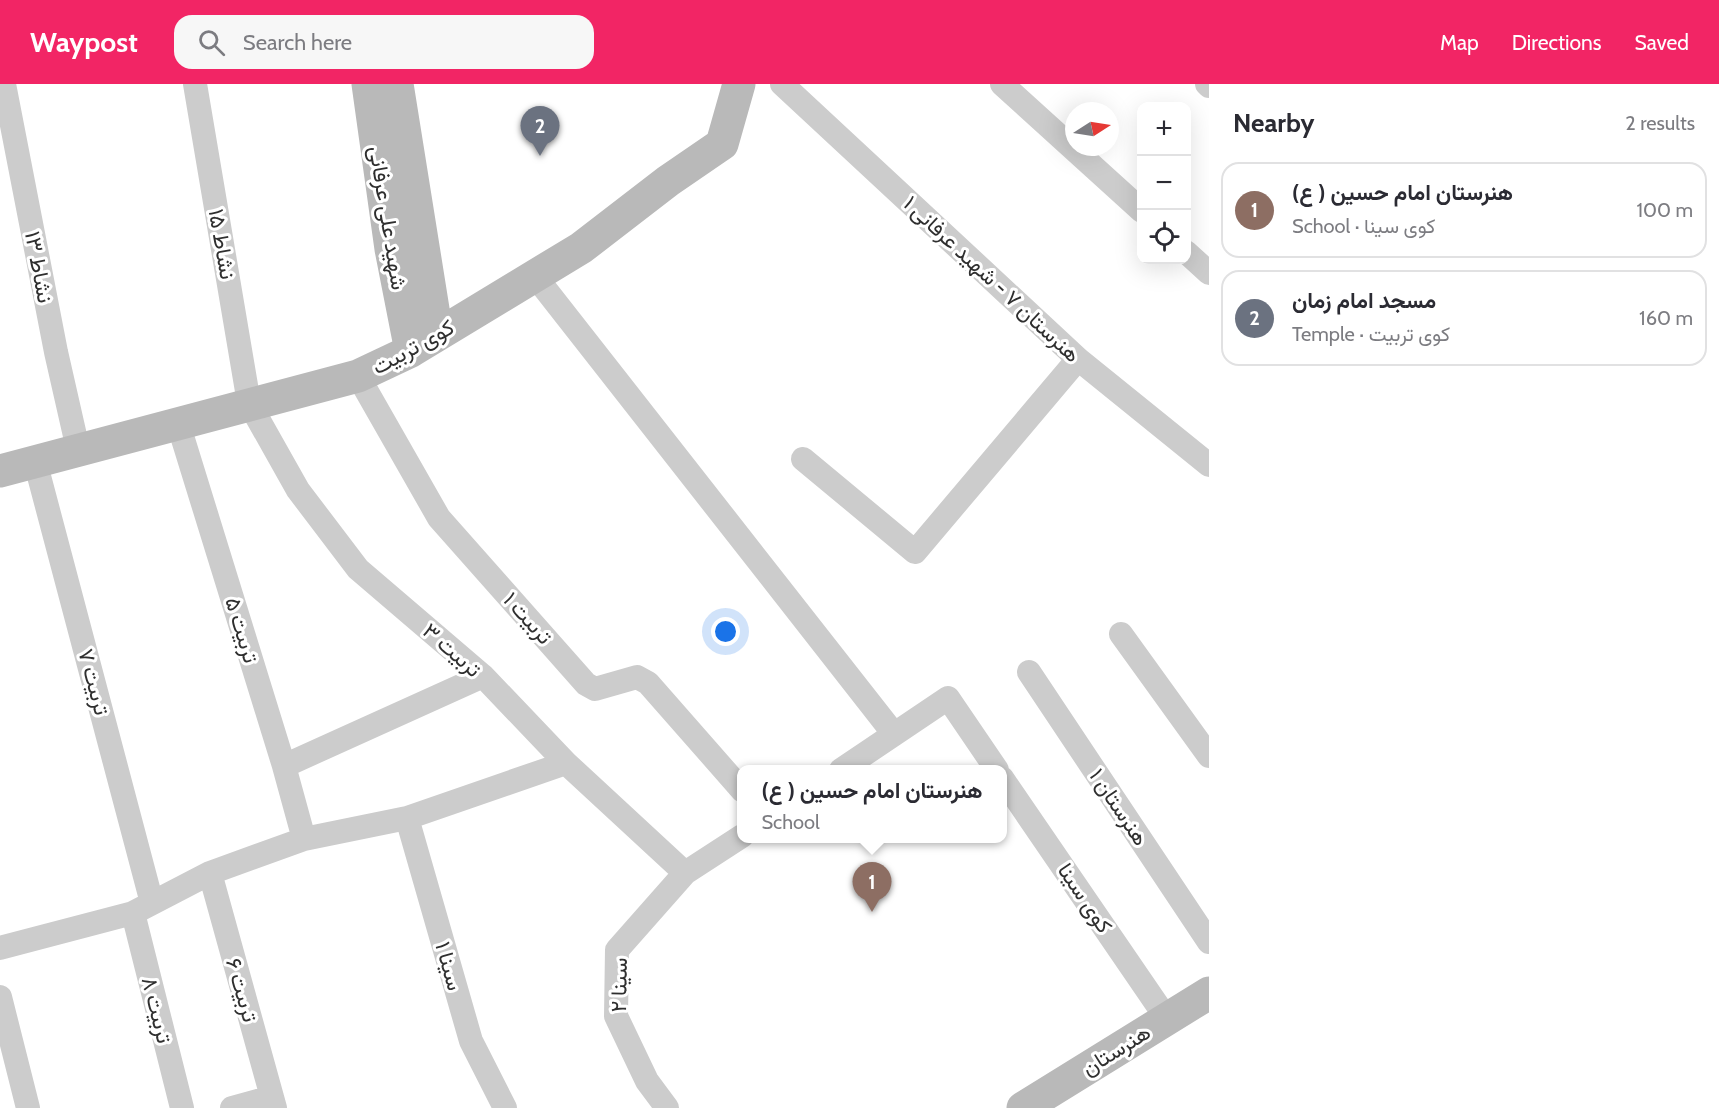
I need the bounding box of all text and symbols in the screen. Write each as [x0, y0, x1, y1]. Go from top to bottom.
search box [174, 15, 594, 69]
text: Waypost [30, 25, 138, 59]
icon: search [195, 26, 228, 59]
text: Search here [243, 29, 352, 56]
text: Map [1440, 30, 1479, 55]
text: Directions [1512, 30, 1601, 55]
text: Saved [1634, 30, 1689, 55]
north arrow [1065, 102, 1119, 156]
map controls [1137, 102, 1191, 264]
button: + [1137, 102, 1191, 156]
pin: 2 [520, 106, 560, 156]
text: Nearby [1233, 107, 1314, 139]
text: 2 results [1625, 111, 1695, 135]
street label: شهید علی عرفانی [363, 144, 413, 292]
button: − [1137, 156, 1191, 210]
text: هنرستان امام حسین ( ع) [1292, 179, 1513, 206]
street label: هنرستان ۷ - شهید عرفانی ۱ [898, 190, 1086, 368]
text: 1 [1251, 198, 1258, 222]
text: 100 m [1637, 198, 1693, 222]
street label: نشاط ۱۵ [203, 207, 241, 281]
button: locate [1137, 210, 1191, 264]
text: School · کوی سینا [1292, 214, 1435, 238]
street label: نشاط ۱۳ [19, 229, 59, 305]
text: مسجد امام زمان [1292, 287, 1436, 314]
text: 2 [1249, 306, 1260, 330]
text: 160 m [1639, 306, 1693, 330]
street label: کوی تربیت [367, 313, 459, 381]
text: Temple · کوی تربیت [1292, 322, 1450, 346]
street label: تربیت ۱ [498, 586, 559, 650]
street label: تربیت ۵ [219, 594, 265, 666]
street label: تربیت ۳ [417, 617, 487, 683]
your location [711, 617, 740, 646]
street label: تربیت ۷ [72, 646, 116, 718]
street label: هنرستان ۱ [1083, 763, 1155, 851]
popup [737, 765, 1007, 843]
text: هنرستان امام حسین ( ع) [761, 777, 983, 804]
text: School [761, 810, 820, 834]
street label: کوی سینا [1052, 858, 1118, 938]
pin: 1 [852, 862, 892, 912]
street label: سینا ۱ [429, 938, 469, 994]
street label: تربیت ۶ [220, 955, 264, 1025]
street label: سینا ۲ [605, 957, 633, 1013]
street label: تربیت ۸ [136, 974, 178, 1046]
street label: هنرستان [1077, 1018, 1155, 1082]

